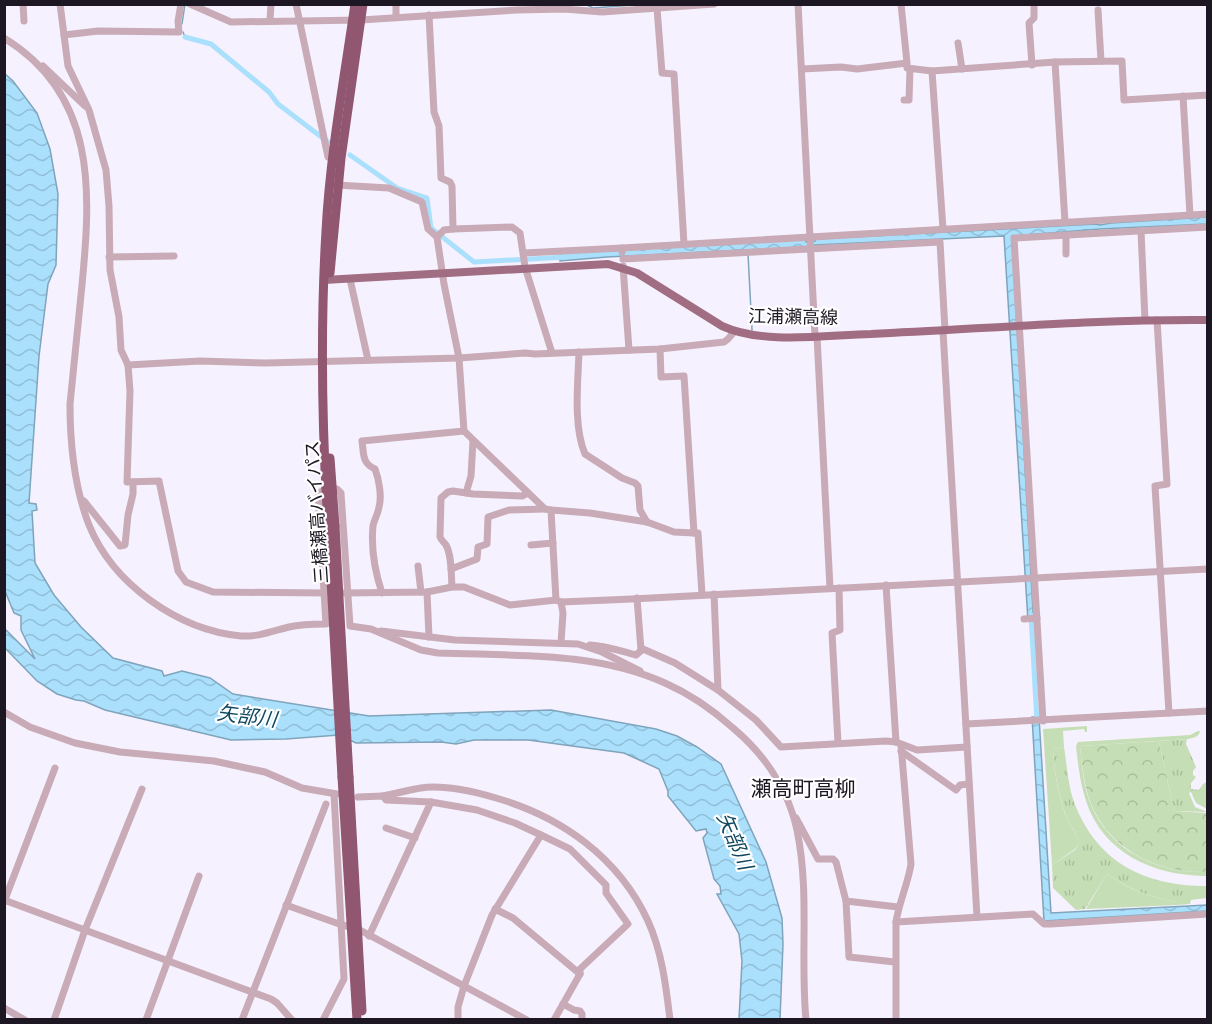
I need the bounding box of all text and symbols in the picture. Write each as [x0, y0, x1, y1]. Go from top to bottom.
street label: 江浦瀬高線 [748, 305, 838, 328]
street label: 三橋瀬高バイパス [301, 440, 332, 584]
water label: 矢部川 [216, 700, 280, 732]
district label: 瀬高町高柳 [751, 776, 856, 801]
water label: 矢部川 [712, 809, 759, 875]

